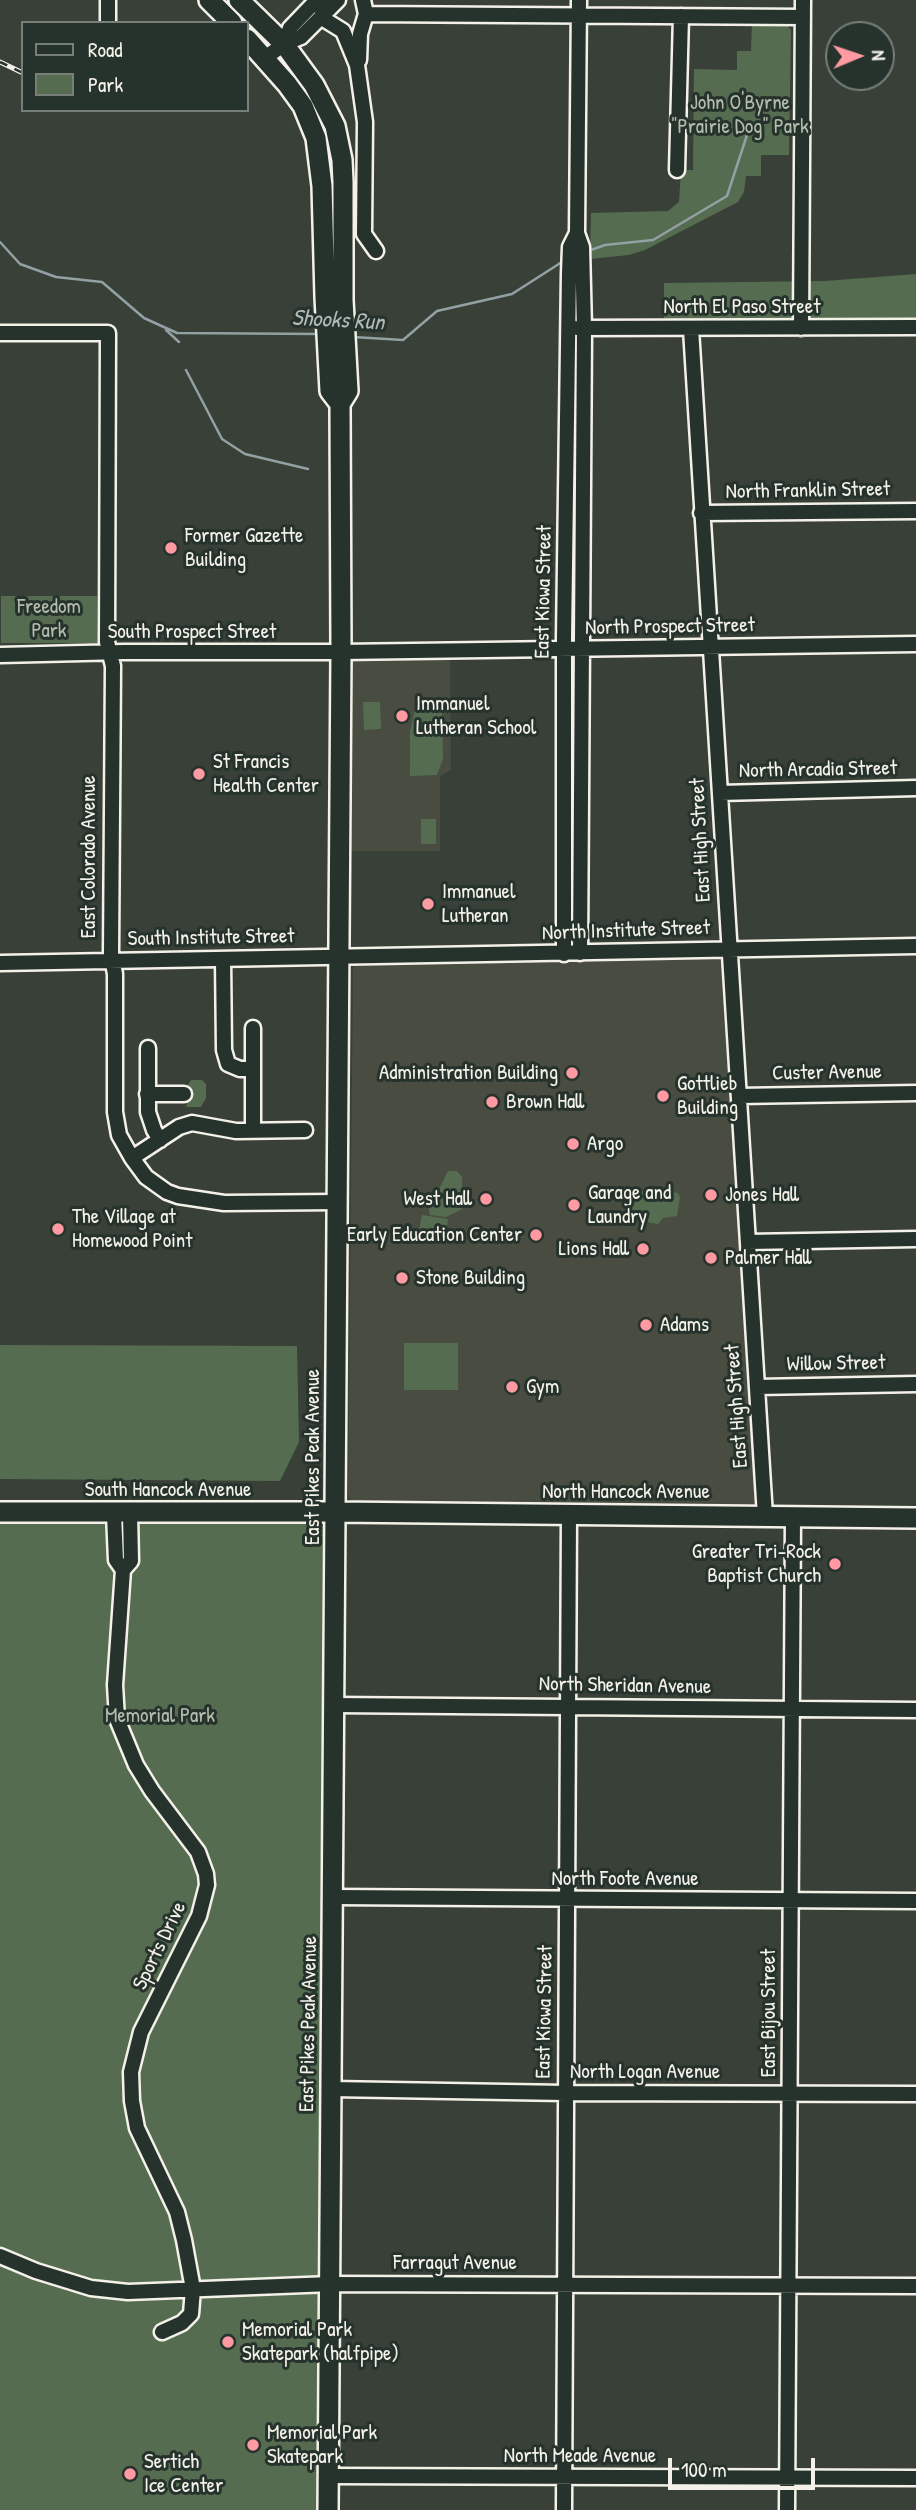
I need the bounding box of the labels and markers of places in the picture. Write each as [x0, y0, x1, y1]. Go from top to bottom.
place label: Former Gazette Building [185, 523, 303, 573]
marker: Former Gazette Building [163, 540, 179, 556]
place label: Immanuel Lutheran School [416, 691, 536, 741]
marker: Immanuel Lutheran School [394, 708, 410, 724]
place label: St Francis Health Center [213, 749, 319, 799]
marker: St Francis Health Center [191, 766, 207, 782]
place label: Immanuel Lutheran [442, 879, 516, 929]
marker: Immanuel Lutheran [420, 896, 436, 912]
place label: Administration Building [379, 1060, 558, 1086]
marker: Administration Building [564, 1065, 580, 1081]
place label: Gottlieb Building [677, 1071, 738, 1121]
marker: Gottlieb Building [655, 1088, 671, 1104]
place label: Brown Hall [506, 1089, 584, 1115]
marker: Brown Hall [484, 1094, 500, 1110]
place label: Argo [587, 1131, 623, 1157]
marker: Argo [565, 1136, 581, 1152]
place label: Garage and Laundry [588, 1180, 671, 1230]
place label: Jones Hall [725, 1182, 799, 1208]
place label: West Hall [403, 1186, 472, 1212]
marker: Jones Hall [703, 1187, 719, 1203]
marker: West Hall [478, 1191, 494, 1207]
marker: Garage and Laundry [566, 1197, 582, 1213]
place label: The Village at Homewood Point [72, 1204, 193, 1254]
marker: The Village at Homewood Point [50, 1221, 66, 1237]
place label: Early Education Center [347, 1222, 522, 1248]
marker: Early Education Center [528, 1227, 544, 1243]
place label: Lions Hall [559, 1236, 629, 1262]
marker: Lions Hall [635, 1241, 651, 1257]
place label: Palmer Hall [725, 1245, 812, 1271]
marker: Palmer Hall [703, 1250, 719, 1266]
place label: Stone Building [416, 1265, 525, 1291]
marker: Stone Building [394, 1270, 410, 1286]
place label: Adams [660, 1312, 709, 1338]
marker: Adams [638, 1317, 654, 1333]
place label: Gym [526, 1374, 559, 1400]
marker: Gym [504, 1379, 520, 1395]
place label: Greater Tri-Rock Baptist Church [692, 1539, 821, 1589]
marker: Greater Tri-Rock Baptist Church [827, 1556, 843, 1572]
place label: Memorial Park Skatepark (halfpipe) [242, 2317, 399, 2367]
marker: Memorial Park Skatepark (halfpipe) [220, 2334, 236, 2350]
place label: Memorial Park Skatepark [267, 2420, 377, 2470]
marker: Memorial Park Skatepark [245, 2437, 261, 2453]
place label: Sertich Ice Center [144, 2449, 223, 2499]
marker: Sertich Ice Center [122, 2466, 138, 2482]

